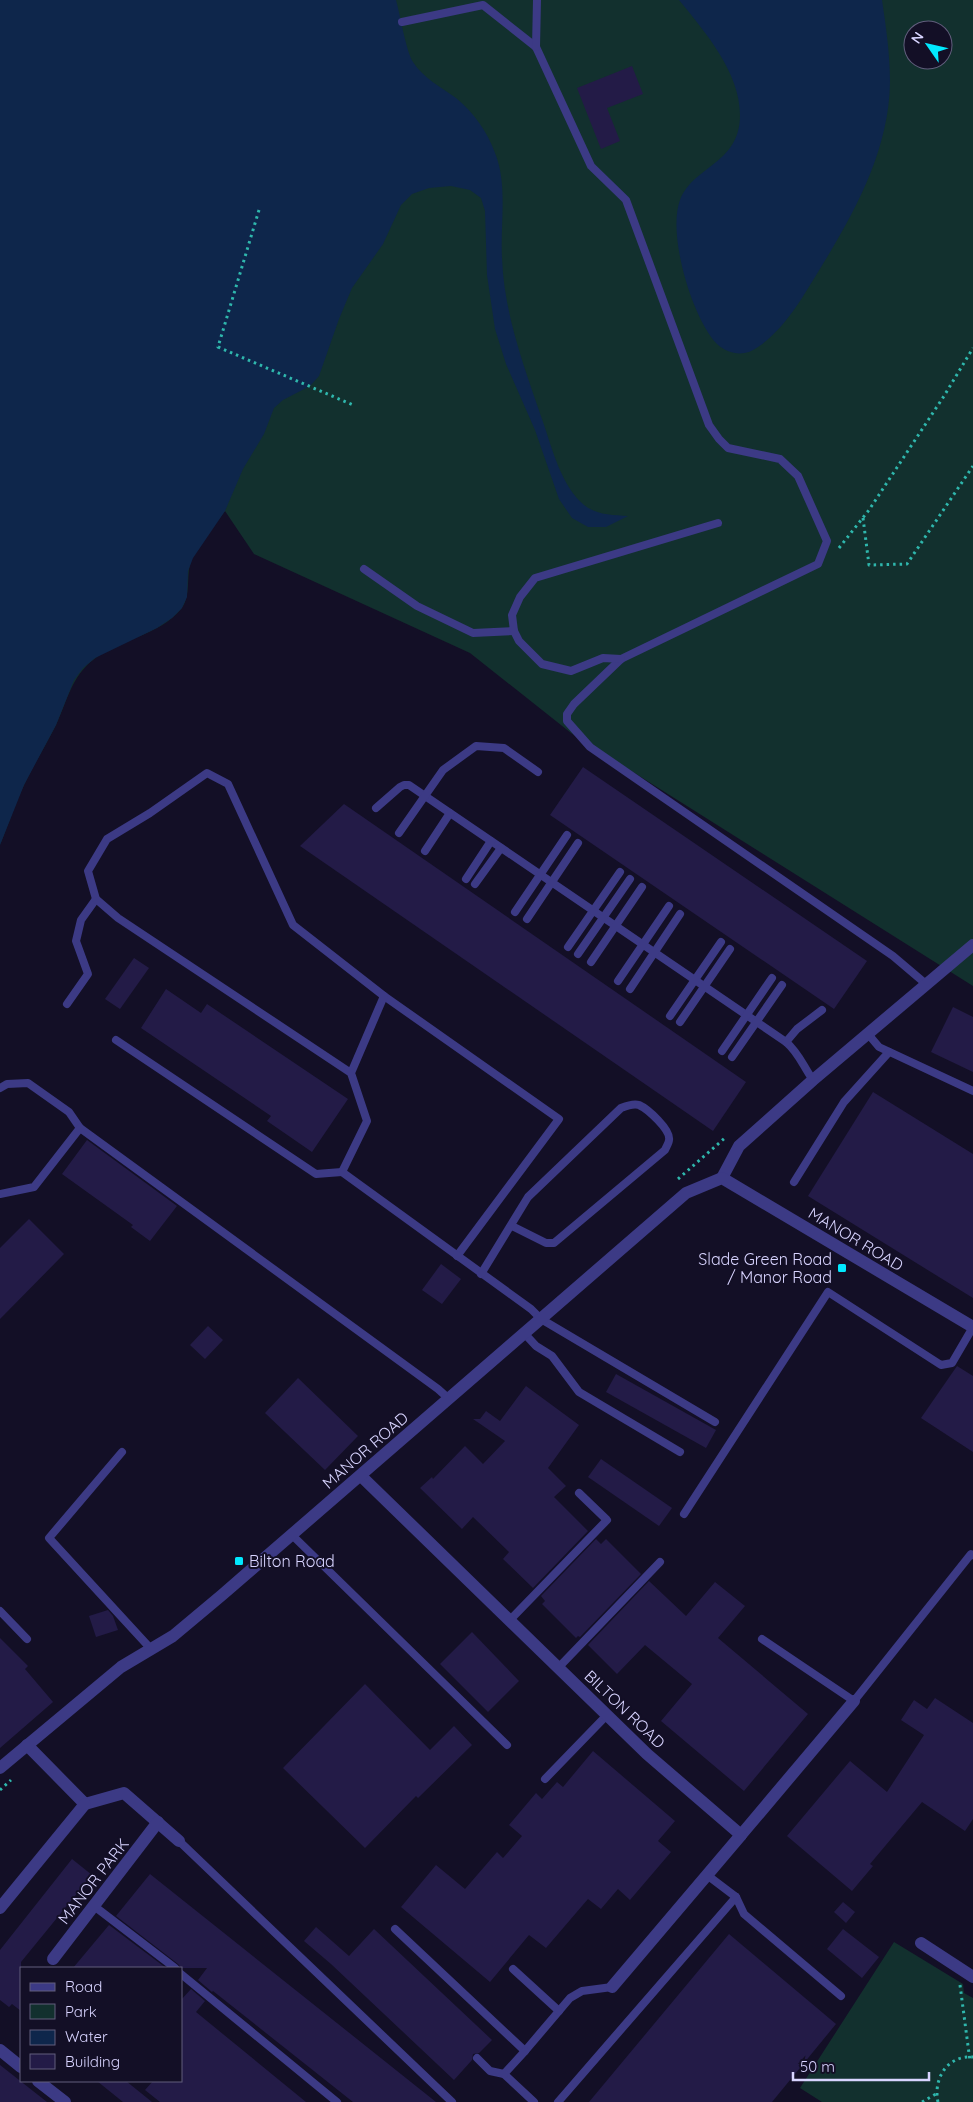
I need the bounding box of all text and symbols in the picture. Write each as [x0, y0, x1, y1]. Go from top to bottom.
north arrow [903, 20, 953, 70]
text: N [907, 28, 928, 47]
street label: MANOR ROAD [805, 1203, 907, 1275]
place label: Slade Green Road / Manor Road [698, 1249, 832, 1287]
marker: Slade Green Road / Manor Road [836, 1262, 848, 1274]
street label: MANOR ROAD [318, 1407, 412, 1493]
place label: Bilton Road [249, 1551, 335, 1571]
marker: Bilton Road [233, 1555, 245, 1567]
street label: BILTON ROAD [581, 1666, 669, 1752]
street label: MANOR PARK [53, 1834, 133, 1928]
legend [20, 1967, 182, 2082]
text: Road [65, 1977, 102, 1996]
text: Park [65, 2002, 97, 2021]
text: Water [65, 2027, 108, 2046]
scale bar [793, 2050, 929, 2082]
text: Building [65, 2052, 120, 2071]
text: 50 m [800, 2057, 835, 2076]

